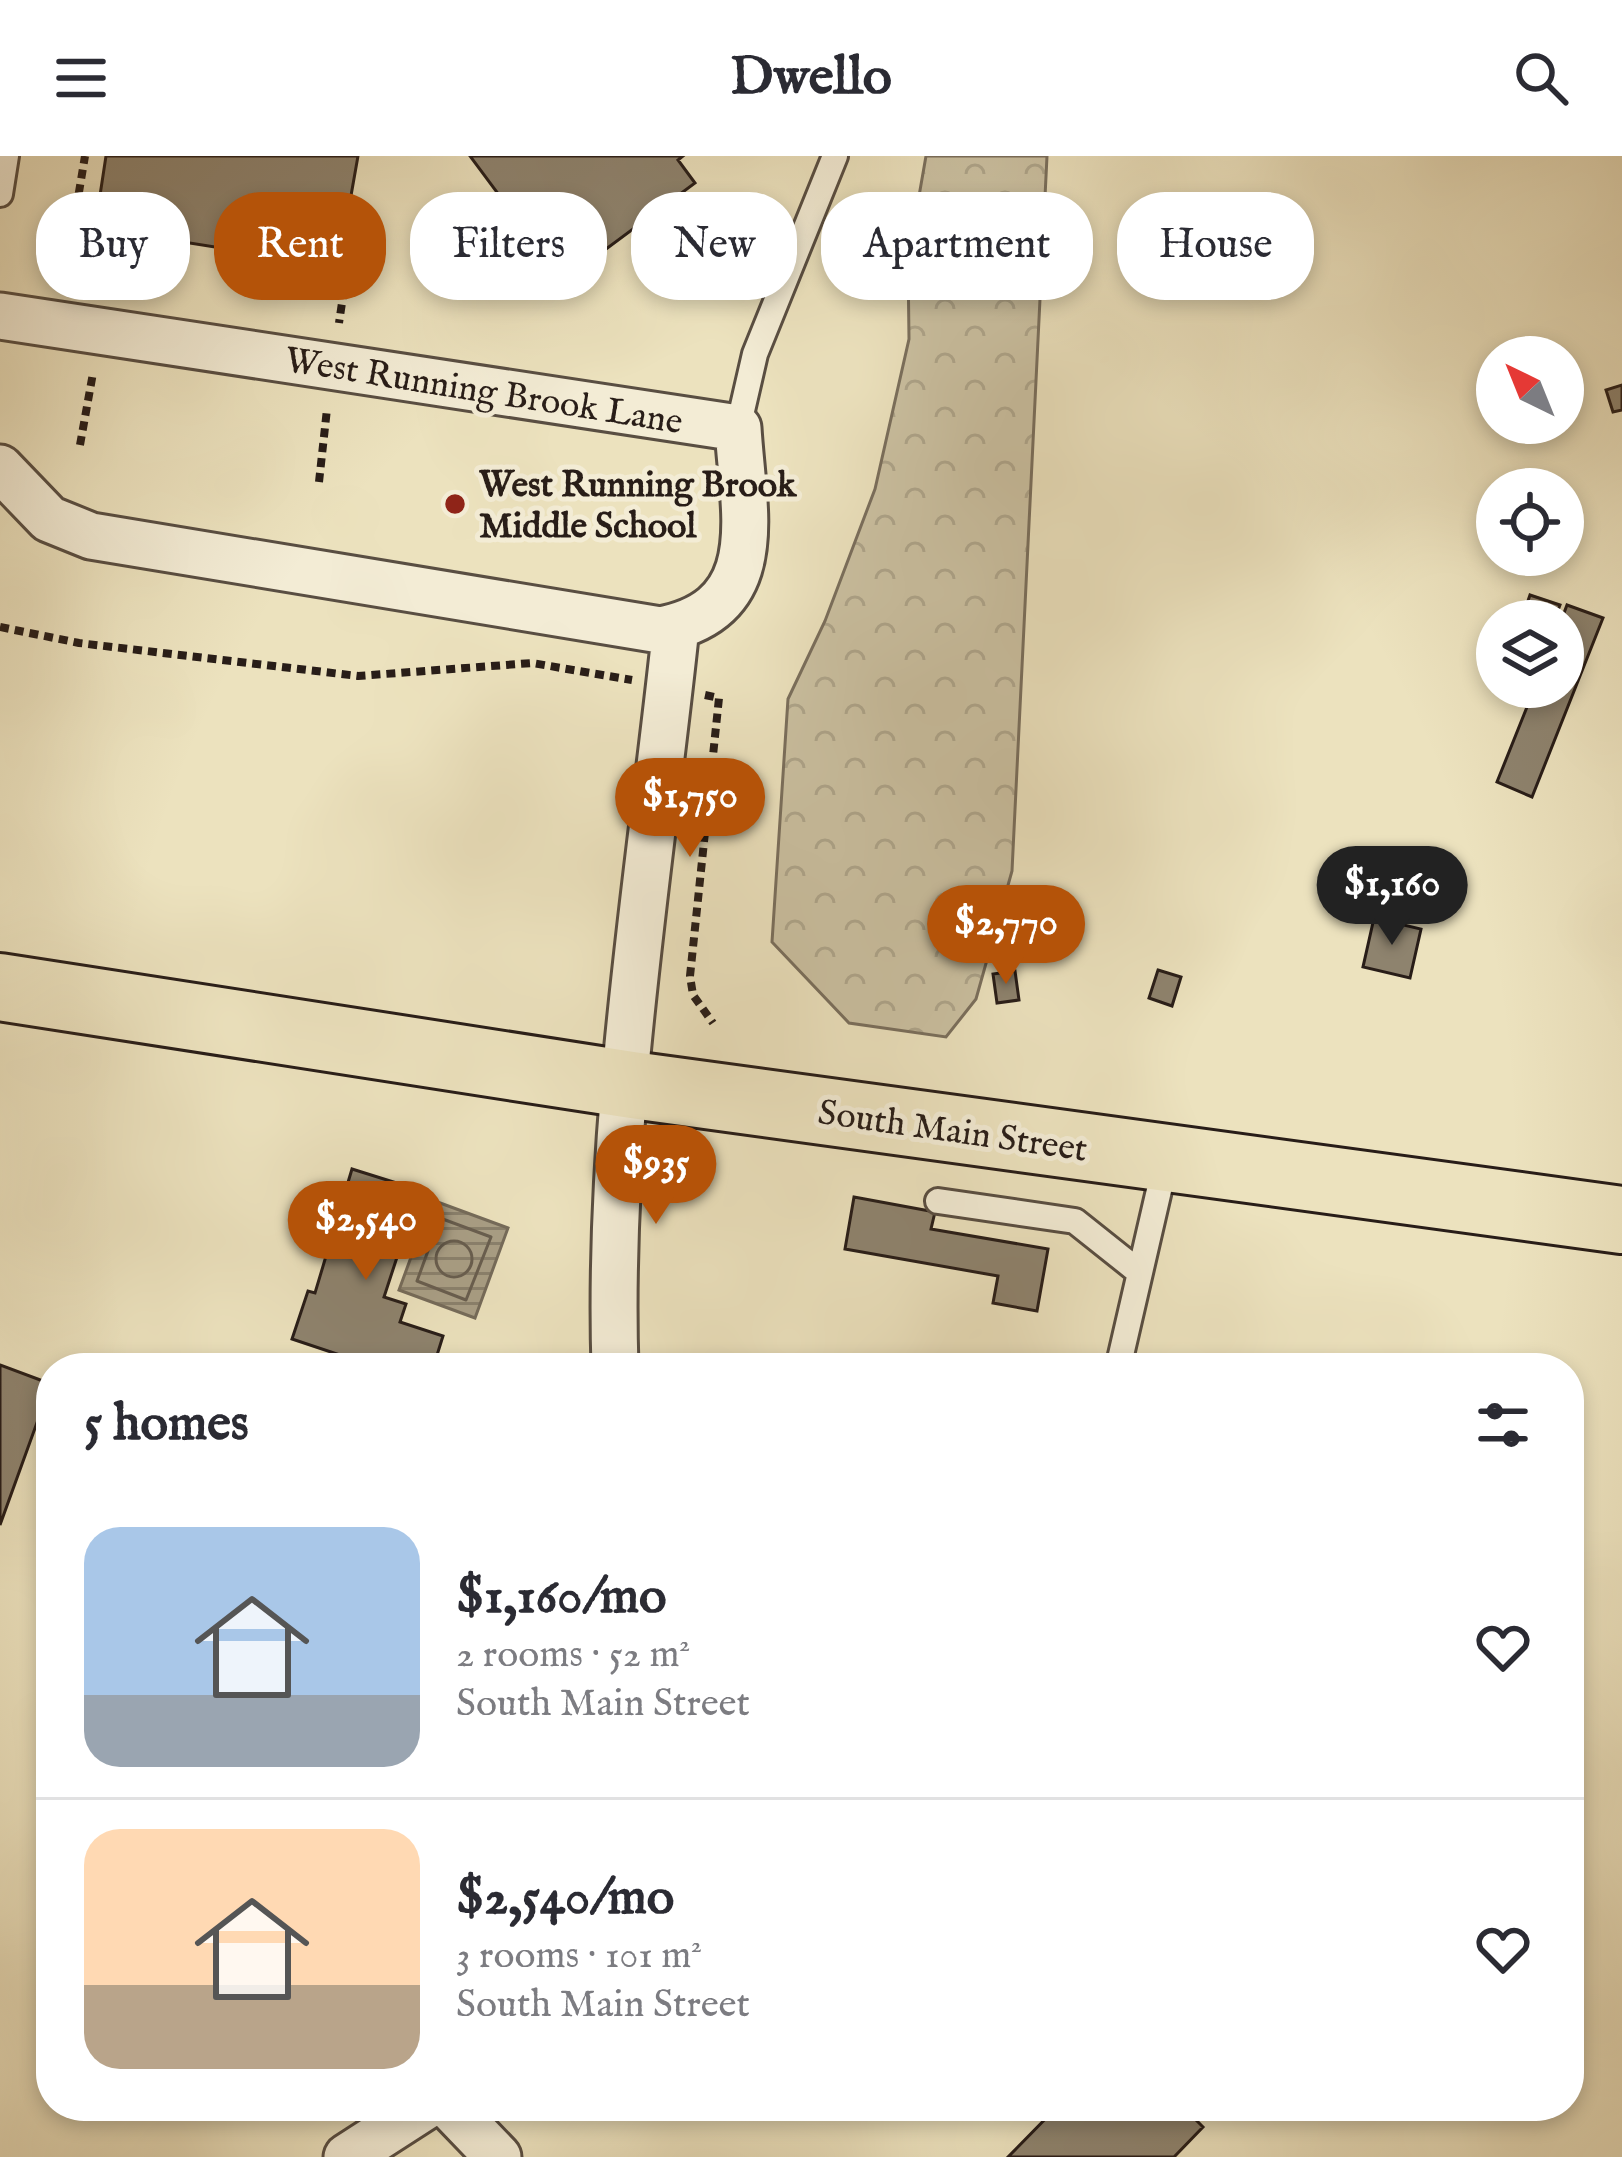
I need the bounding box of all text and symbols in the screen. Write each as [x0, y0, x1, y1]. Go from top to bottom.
text: Dwello [730, 44, 892, 113]
icon: menu [48, 45, 114, 111]
icon: search [1508, 45, 1574, 111]
chip: Buy [36, 192, 190, 300]
chip: Rent [214, 192, 386, 300]
chip: Filters [410, 192, 607, 300]
chip: New [631, 192, 797, 300]
chip: Apartment [821, 192, 1093, 300]
chip: House [1117, 192, 1314, 300]
north arrow [1476, 336, 1584, 444]
map controls [1476, 336, 1584, 708]
street label: West Running Brook Lane [281, 338, 686, 446]
place label: West Running Brook Middle School [479, 463, 798, 550]
button: locate [1476, 468, 1584, 576]
marker: West Running Brook Middle School [442, 491, 468, 517]
button: layers [1476, 600, 1584, 708]
pin: $1,750 [592, 758, 788, 860]
text: $1,750 [642, 772, 738, 821]
pin: $1,160 [1294, 846, 1490, 948]
text: $1,160 [1344, 860, 1440, 909]
pin: $2,770 [908, 885, 1104, 987]
text: $2,770 [954, 899, 1058, 948]
street label: South Main Street [815, 1090, 1090, 1174]
pin: $935 [585, 1125, 727, 1227]
text: $935 [622, 1139, 690, 1188]
pin: $2,540 [268, 1181, 464, 1283]
text: $2,540 [315, 1195, 417, 1244]
icon: filters [1470, 1392, 1536, 1458]
text: 5 homes [84, 1393, 249, 1458]
text: $1,160/mo [456, 1566, 666, 1631]
icon: home [180, 1575, 324, 1719]
icon: heart [1470, 1614, 1536, 1680]
text: 2 rooms · 52 m² [456, 1631, 690, 1680]
text: South Main Street [456, 1680, 750, 1729]
text: $2,540/mo [456, 1867, 674, 1932]
icon: home [180, 1877, 324, 2021]
icon: heart [1470, 1916, 1536, 1982]
text: 3 rooms · 101 m² [456, 1932, 702, 1981]
text: South Main Street [456, 1981, 750, 2030]

